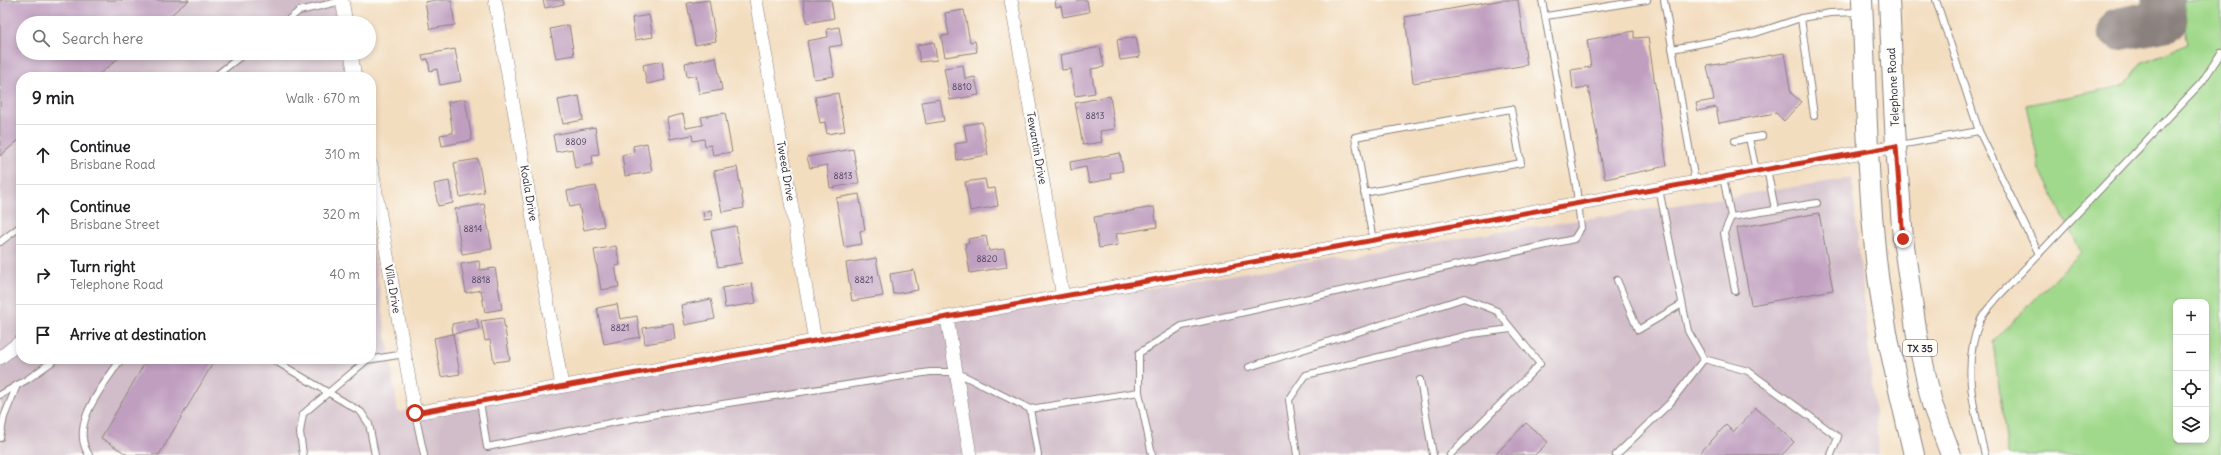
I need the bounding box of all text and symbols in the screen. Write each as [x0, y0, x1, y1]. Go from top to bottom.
search box [16, 16, 376, 60]
icon: search [30, 27, 52, 49]
text: Search here [62, 29, 143, 48]
street label: Telephone Road [1884, 47, 1902, 127]
house number: 8810 [952, 81, 972, 92]
text: 9 min [32, 87, 74, 109]
text: Walk · 670 m [286, 90, 360, 107]
house number: 8813 [1085, 110, 1105, 121]
street label: Tewantin Drive [1024, 111, 1050, 185]
house number: 8809 [565, 136, 587, 147]
text: Continue [70, 137, 131, 156]
street label: Tweed Drive [774, 140, 798, 202]
icon: ahead [32, 144, 54, 166]
text: 310 m [325, 146, 360, 163]
text: Brisbane Road [70, 156, 155, 173]
street label: Koala Drive [517, 164, 541, 222]
house number: 8813 [833, 170, 853, 181]
text: Continue [70, 197, 131, 216]
icon: ahead [32, 204, 54, 226]
text: 320 m [322, 206, 360, 223]
text: Brisbane Street [70, 216, 160, 233]
house number: 8814 [463, 223, 483, 234]
route end [1894, 230, 1912, 248]
house number: 8820 [976, 253, 998, 264]
text: Turn right [70, 257, 135, 276]
icon: right [32, 264, 54, 286]
street label: Villa Drive [382, 264, 404, 314]
text: 40 m [329, 266, 360, 283]
house number: 8818 [471, 274, 491, 285]
house number: 8821 [855, 274, 873, 285]
text: Telephone Road [70, 276, 163, 293]
map controls [2173, 299, 2209, 443]
button: + [2173, 299, 2209, 335]
house number: 8821 [611, 322, 629, 333]
icon: arrive [32, 324, 54, 346]
text: Arrive at destination [70, 325, 206, 344]
button: − [2173, 335, 2209, 371]
road number: TX 35 [1903, 340, 1937, 356]
button: locate [2173, 371, 2209, 407]
route start [406, 404, 424, 422]
button: layers [2173, 407, 2209, 443]

